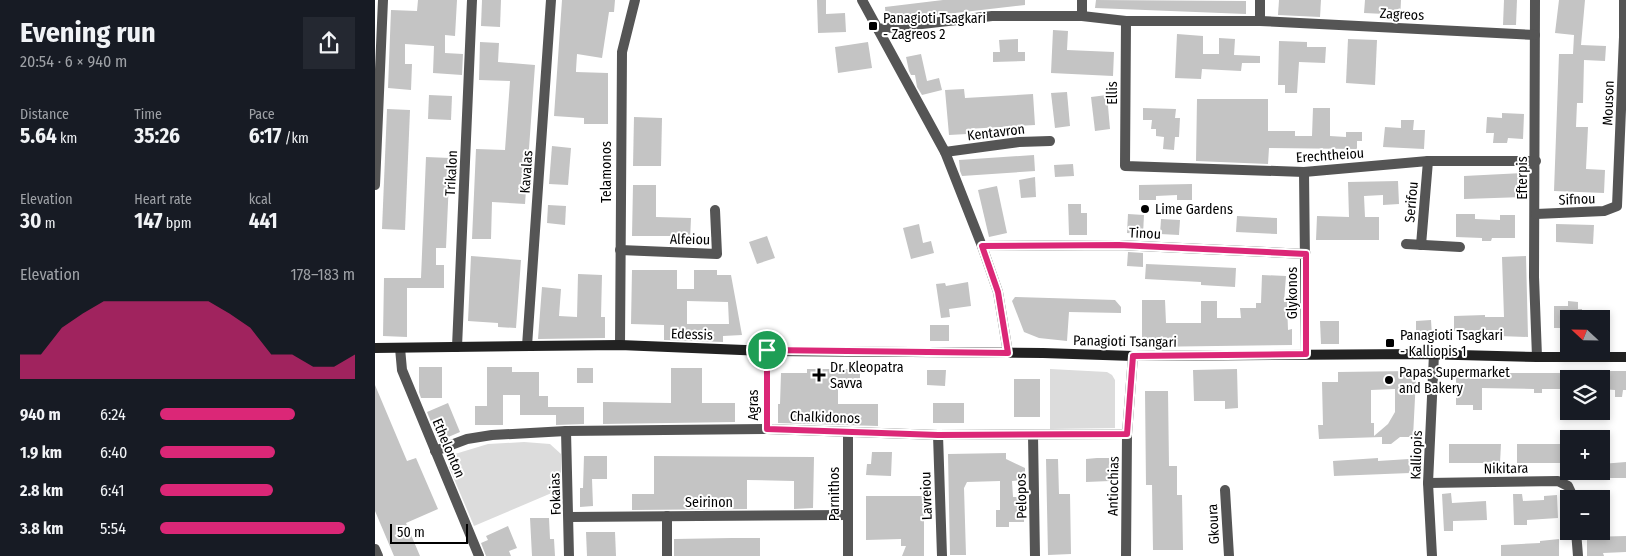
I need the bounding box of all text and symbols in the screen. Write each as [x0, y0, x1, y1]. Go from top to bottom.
street label: Zagreos [1379, 5, 1425, 24]
place label: Panagioti Tsagkari - Zagreos 2 [883, 10, 986, 43]
text: Evening run [20, 16, 156, 49]
button: share [303, 17, 355, 69]
marker: Panagioti Tsagkari - Zagreos 2 [867, 20, 879, 32]
text: 20:54 · 6 × 940 m [20, 52, 127, 71]
street label: Mouson [1599, 80, 1618, 126]
street label: Ellis [1104, 81, 1121, 105]
text: Distance [20, 106, 69, 123]
text: Time [134, 106, 162, 123]
text: Pace [249, 106, 275, 123]
street label: Kentavron [966, 121, 1026, 144]
text: 5.64 [20, 123, 57, 149]
text: 35:26 [134, 123, 180, 149]
text: 6:17 [249, 123, 282, 149]
text: km [57, 130, 77, 147]
text: /km [282, 130, 309, 147]
street label: Telamonos [598, 141, 615, 203]
street label: Erechtheiou [1295, 145, 1365, 166]
street label: Trikalon [442, 150, 461, 196]
street label: Kavalas [517, 150, 536, 194]
street label: Efterpis [1514, 156, 1531, 200]
street label: Serifou [1401, 181, 1422, 223]
street label: Sifnou [1558, 190, 1596, 209]
text: Elevation [20, 191, 73, 208]
text: Heart rate [134, 191, 192, 208]
text: kcal [249, 191, 271, 208]
place label: Lime Gardens [1155, 201, 1233, 218]
marker: Lime Gardens [1139, 203, 1151, 215]
text: 30 [20, 208, 41, 234]
text: 147 [134, 208, 163, 234]
text: 441 [249, 208, 278, 234]
text: m [41, 215, 55, 232]
text: bpm [163, 215, 191, 232]
street label: Tinou [1129, 224, 1161, 243]
street label: Alfeiou [670, 231, 710, 248]
text: Elevation [20, 265, 80, 284]
text: 178–183 m [291, 265, 355, 284]
street label: Glykonos [1284, 267, 1301, 319]
north arrow [1560, 310, 1610, 360]
map controls [1560, 310, 1610, 540]
street label: Edessis [671, 325, 713, 344]
place label: Panagioti Tsagkari - Kalliopis 1 [1400, 327, 1503, 360]
pin [746, 329, 788, 371]
street label: Panagioti Tsangari [1073, 332, 1177, 351]
icon: arrive [753, 336, 781, 364]
marker: Panagioti Tsagkari - Kalliopis 1 [1384, 337, 1396, 349]
place label: Dr. Kleopatra Savva [830, 359, 904, 392]
place label: Papas Supermarket and Bakery [1399, 364, 1510, 397]
marker: Dr. Kleopatra Savva [812, 368, 826, 382]
button: layers [1560, 370, 1610, 420]
marker: Papas Supermarket and Bakery [1383, 374, 1395, 386]
street label: Agras [745, 389, 762, 421]
text: 940 m [20, 405, 61, 424]
text: 6:24 [100, 405, 126, 424]
street label: Chalkidonos [790, 408, 860, 427]
street label: Ethelonton [428, 416, 469, 480]
street label: Kalliopis [1407, 430, 1426, 480]
button: + [1560, 430, 1610, 480]
text: 1.9 km [20, 443, 62, 462]
text: 6:40 [100, 443, 127, 462]
street label: Antiochias [1104, 456, 1123, 516]
street label: Nikitara [1483, 460, 1529, 477]
street label: Parnithos [826, 467, 843, 521]
street label: Lavreiou [917, 471, 936, 521]
street label: Fokaias [546, 472, 565, 515]
street label: Pelopos [1013, 473, 1030, 519]
text: 2.8 km [20, 481, 63, 500]
text: 6:41 [100, 481, 124, 500]
button: − [1560, 490, 1610, 540]
street label: Seirinon [685, 494, 733, 511]
street label: Gkoura [1204, 503, 1223, 545]
text: 3.8 km [20, 519, 63, 538]
text: 5:54 [100, 519, 126, 538]
scale bar [390, 521, 467, 544]
text: 50 m [397, 524, 425, 541]

